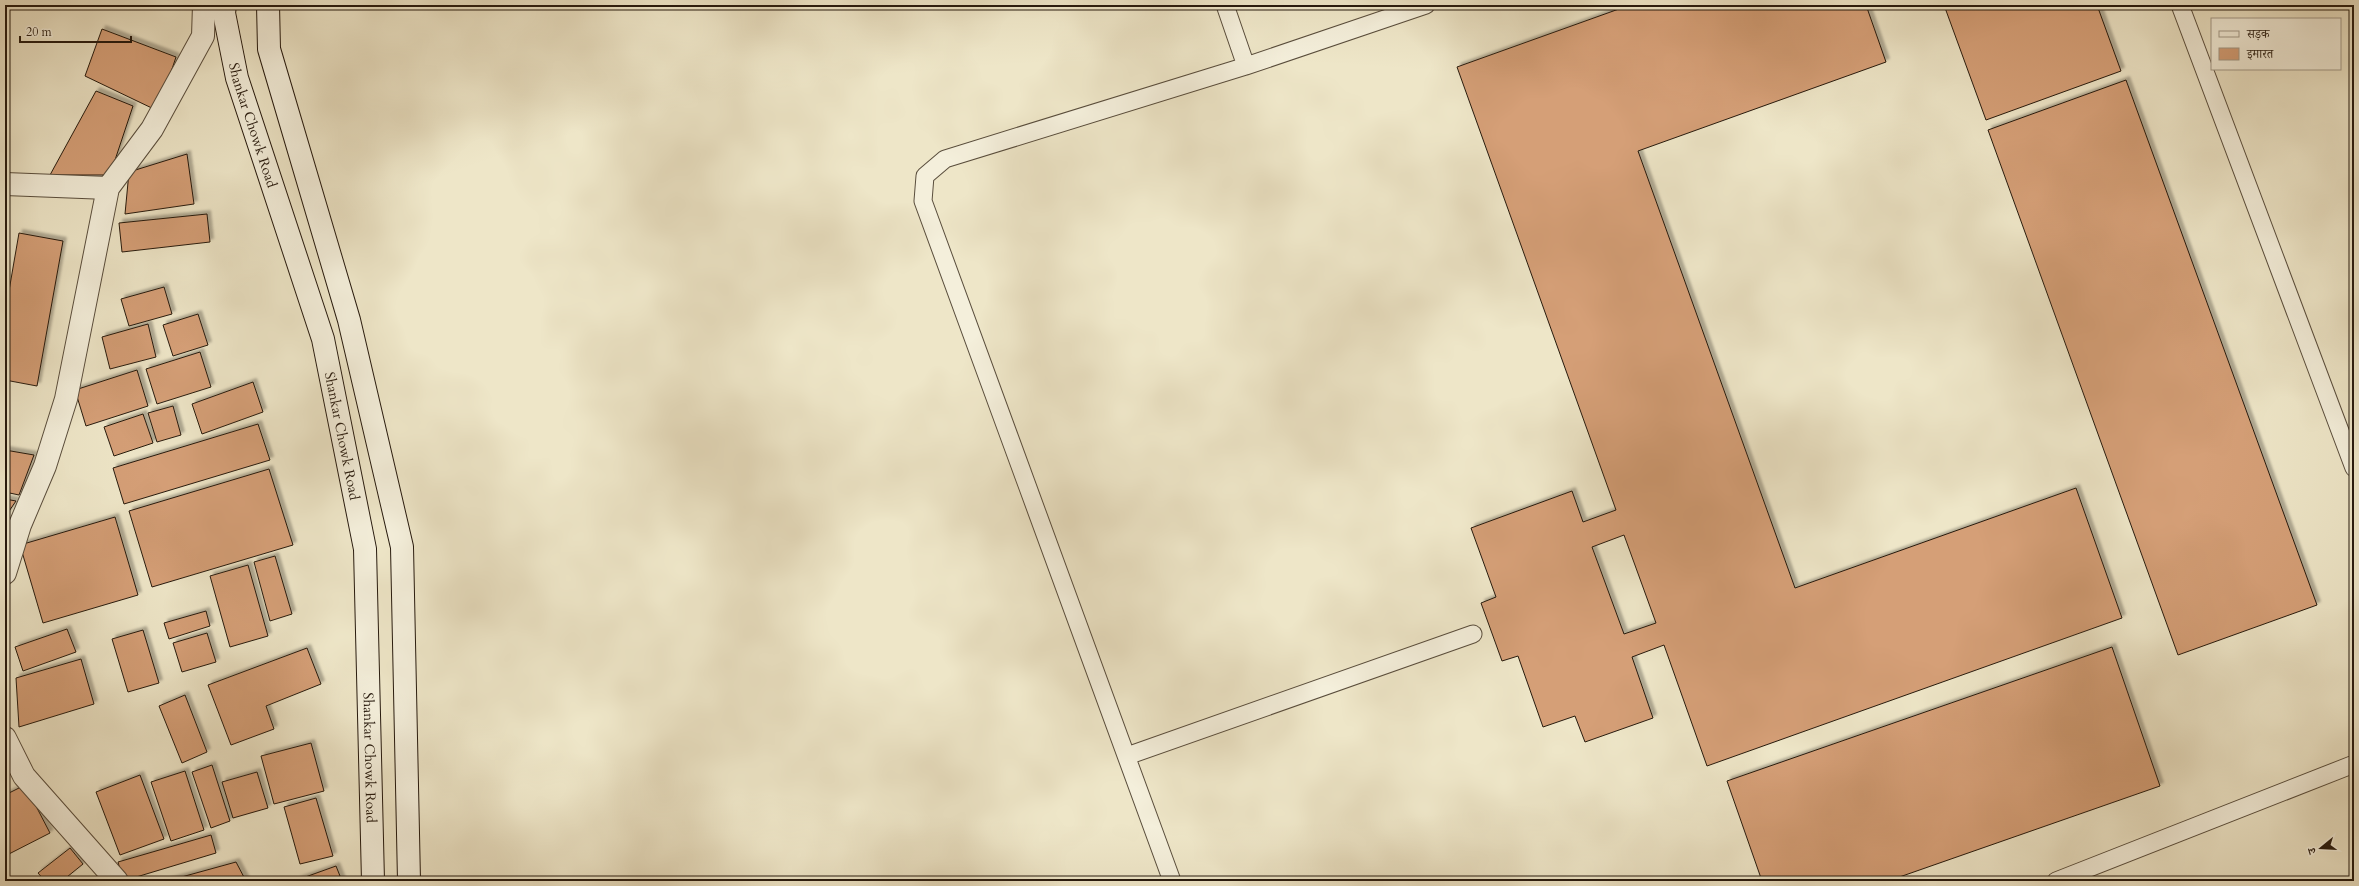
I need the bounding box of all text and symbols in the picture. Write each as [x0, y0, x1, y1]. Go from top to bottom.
scale bar [20, 18, 131, 44]
legend [2211, 18, 2341, 70]
text: 20 m [26, 24, 53, 40]
text: सड़क [2246, 26, 2271, 42]
text: इमारत [2246, 46, 2274, 62]
street label: Shankar Chowk Road [225, 61, 282, 191]
street label: Shankar Chowk Road [320, 370, 365, 502]
street label: Shankar Chowk Road [359, 692, 381, 824]
north arrow [2301, 828, 2341, 868]
text: उ [2304, 845, 2320, 857]

